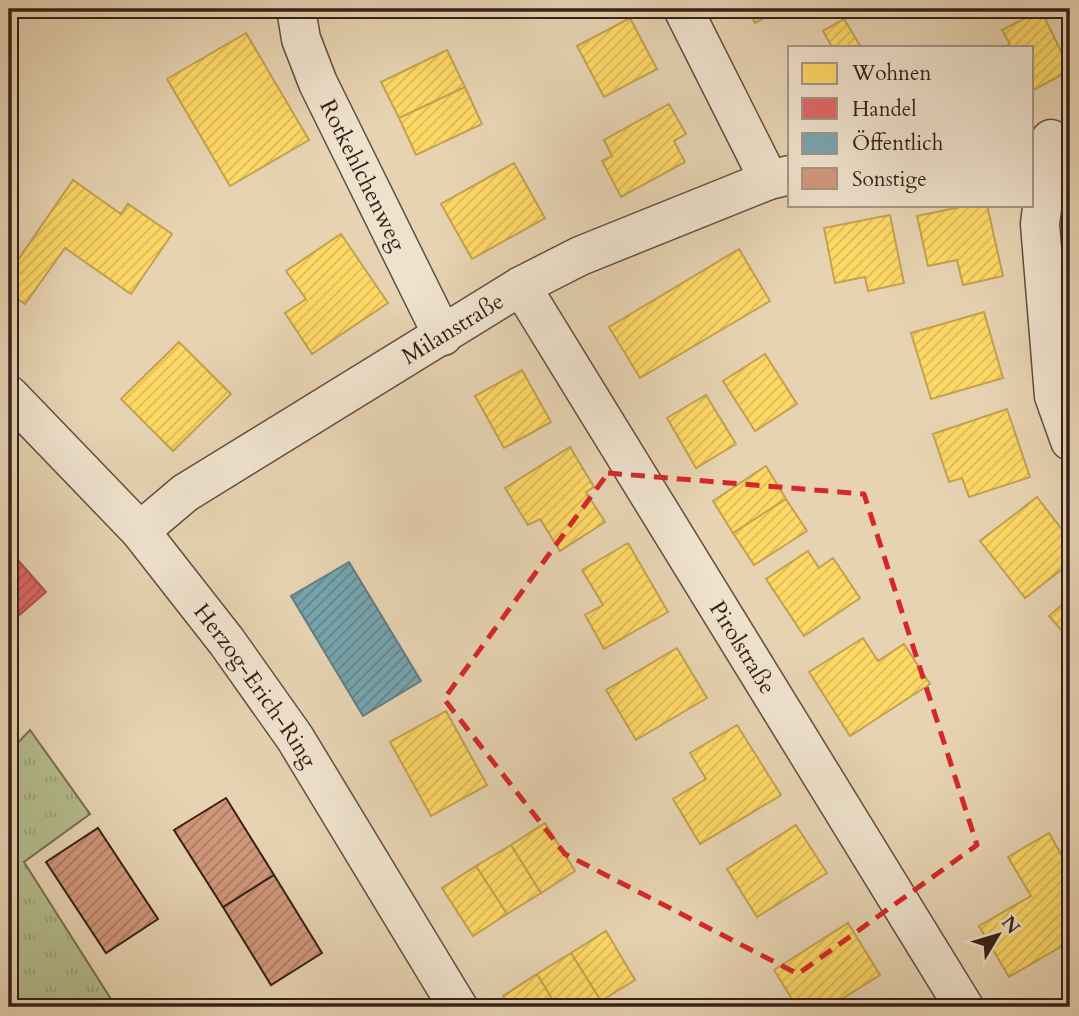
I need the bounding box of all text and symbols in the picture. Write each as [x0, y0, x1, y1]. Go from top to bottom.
legend [788, 46, 1034, 206]
text: Wohnen [851, 59, 932, 88]
street label: Rotkehlchenweg [312, 94, 413, 256]
text: Handel [852, 95, 917, 124]
text: Öffentlich [852, 129, 944, 158]
text: Sonstige [852, 165, 927, 194]
street label: Milanstraße [396, 285, 510, 372]
street label: Pirolstraße [702, 595, 783, 700]
street label: Herzog-Erich-Ring [186, 597, 324, 774]
north arrow [964, 900, 1034, 970]
text: N [995, 911, 1026, 940]

